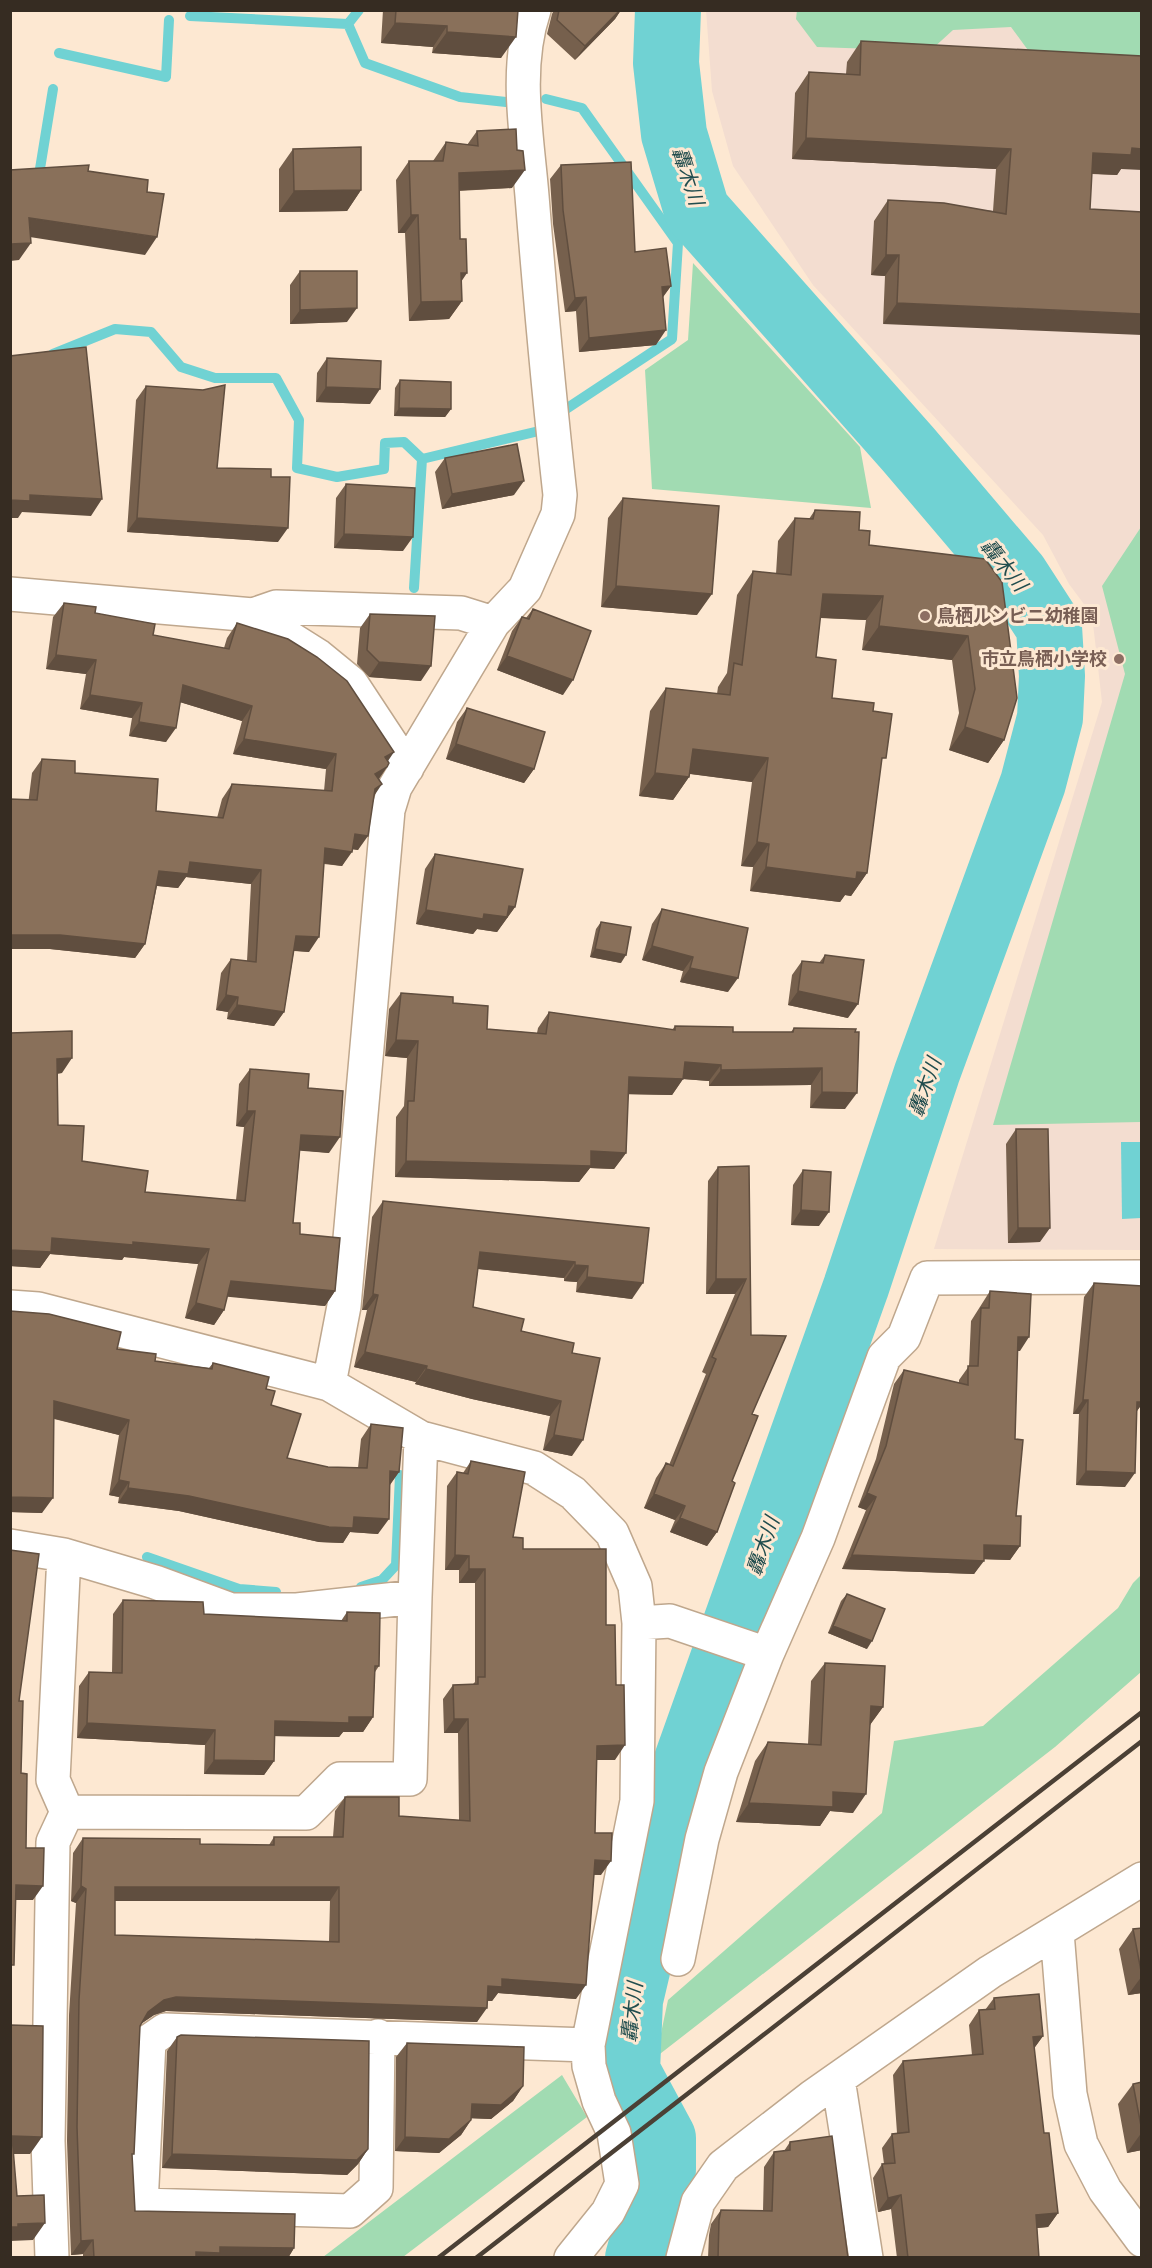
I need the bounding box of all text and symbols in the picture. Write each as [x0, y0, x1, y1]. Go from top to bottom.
water label: 轟木川 [667, 144, 709, 210]
water label: 轟木川 [976, 534, 1033, 597]
place label: 鳥栖ルンビニ幼稚園 [937, 605, 1099, 627]
marker: 鳥栖ルンビニ幼稚園 [918, 609, 932, 623]
place label: 市立鳥栖小学校 [981, 648, 1107, 670]
marker: 市立鳥栖小学校 [1112, 652, 1126, 666]
water label: 轟木川 [904, 1053, 947, 1119]
water label: 轟木川 [742, 1512, 785, 1578]
water label: 轟木川 [617, 1979, 647, 2043]

